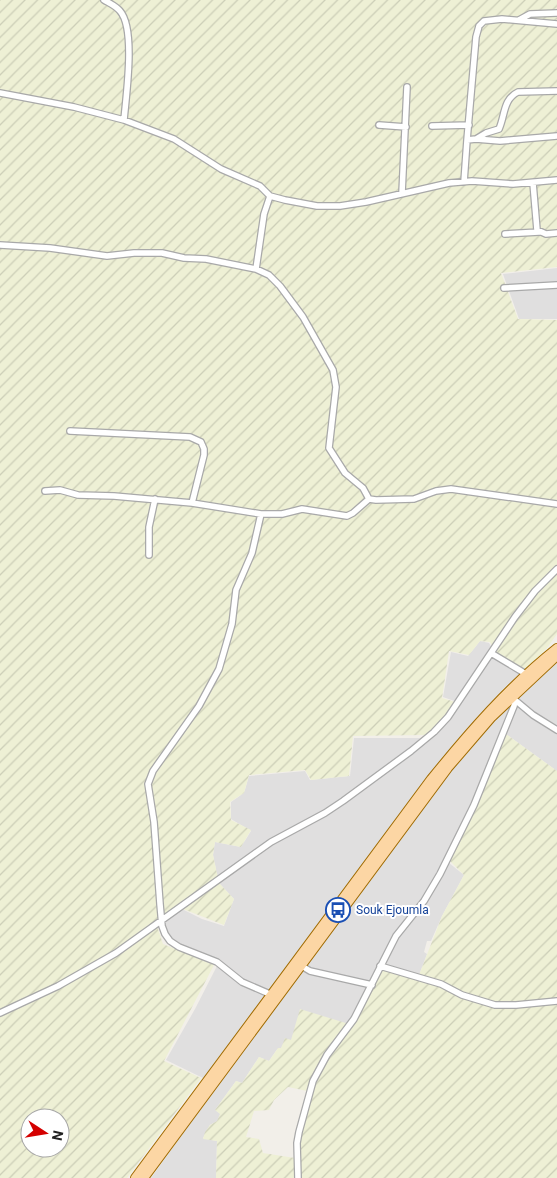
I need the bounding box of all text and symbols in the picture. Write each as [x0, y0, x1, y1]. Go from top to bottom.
bus stop icon: Souk Ejoumla [325, 897, 351, 923]
place label: Souk Ejoumla [356, 903, 429, 917]
north arrow [20, 1108, 70, 1158]
text: N [49, 1129, 67, 1142]

